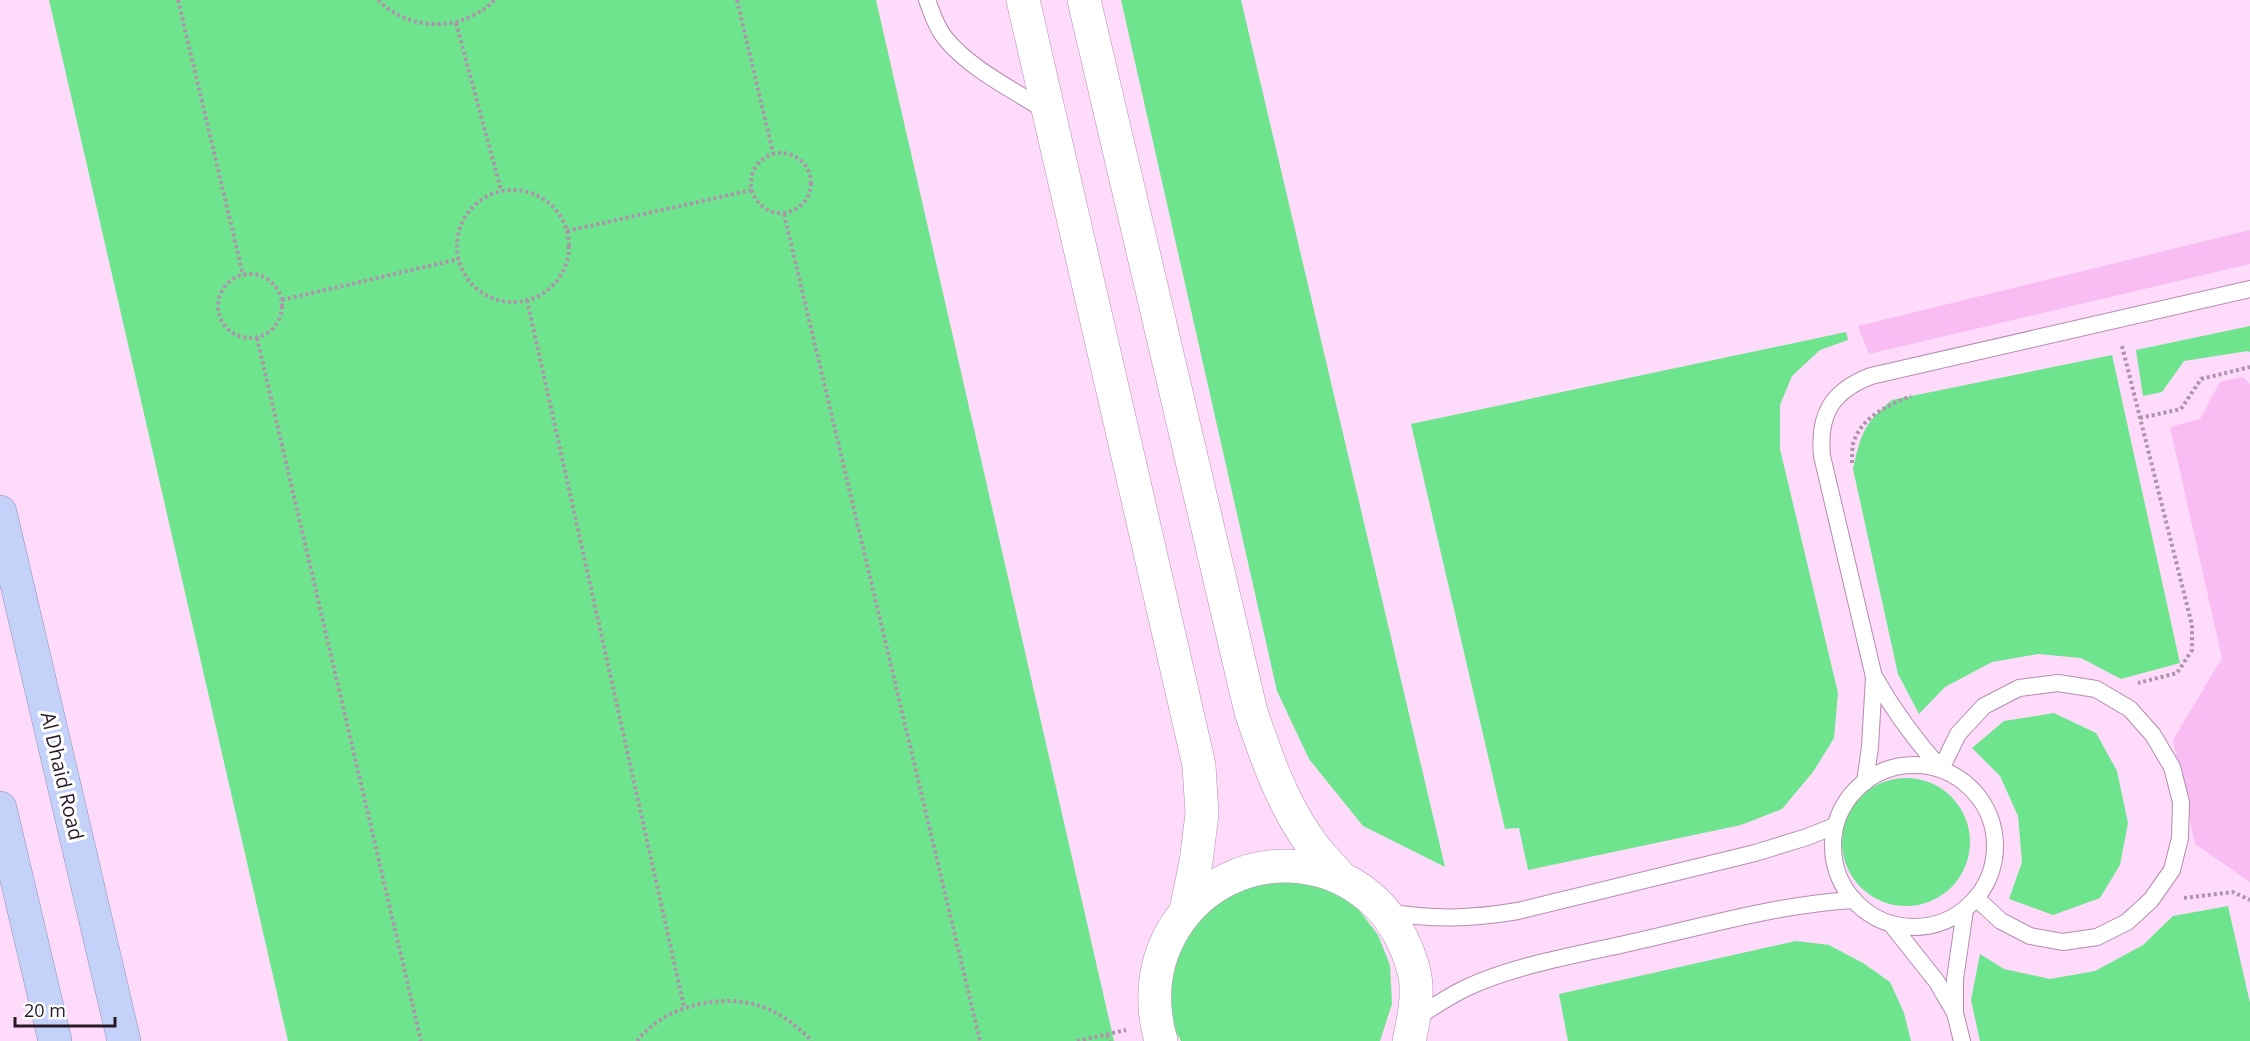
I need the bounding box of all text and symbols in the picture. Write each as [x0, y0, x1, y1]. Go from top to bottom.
street label: Al Dhaid Road [35, 709, 90, 843]
scale bar [15, 990, 116, 1028]
text: 20 m [24, 998, 66, 1022]

